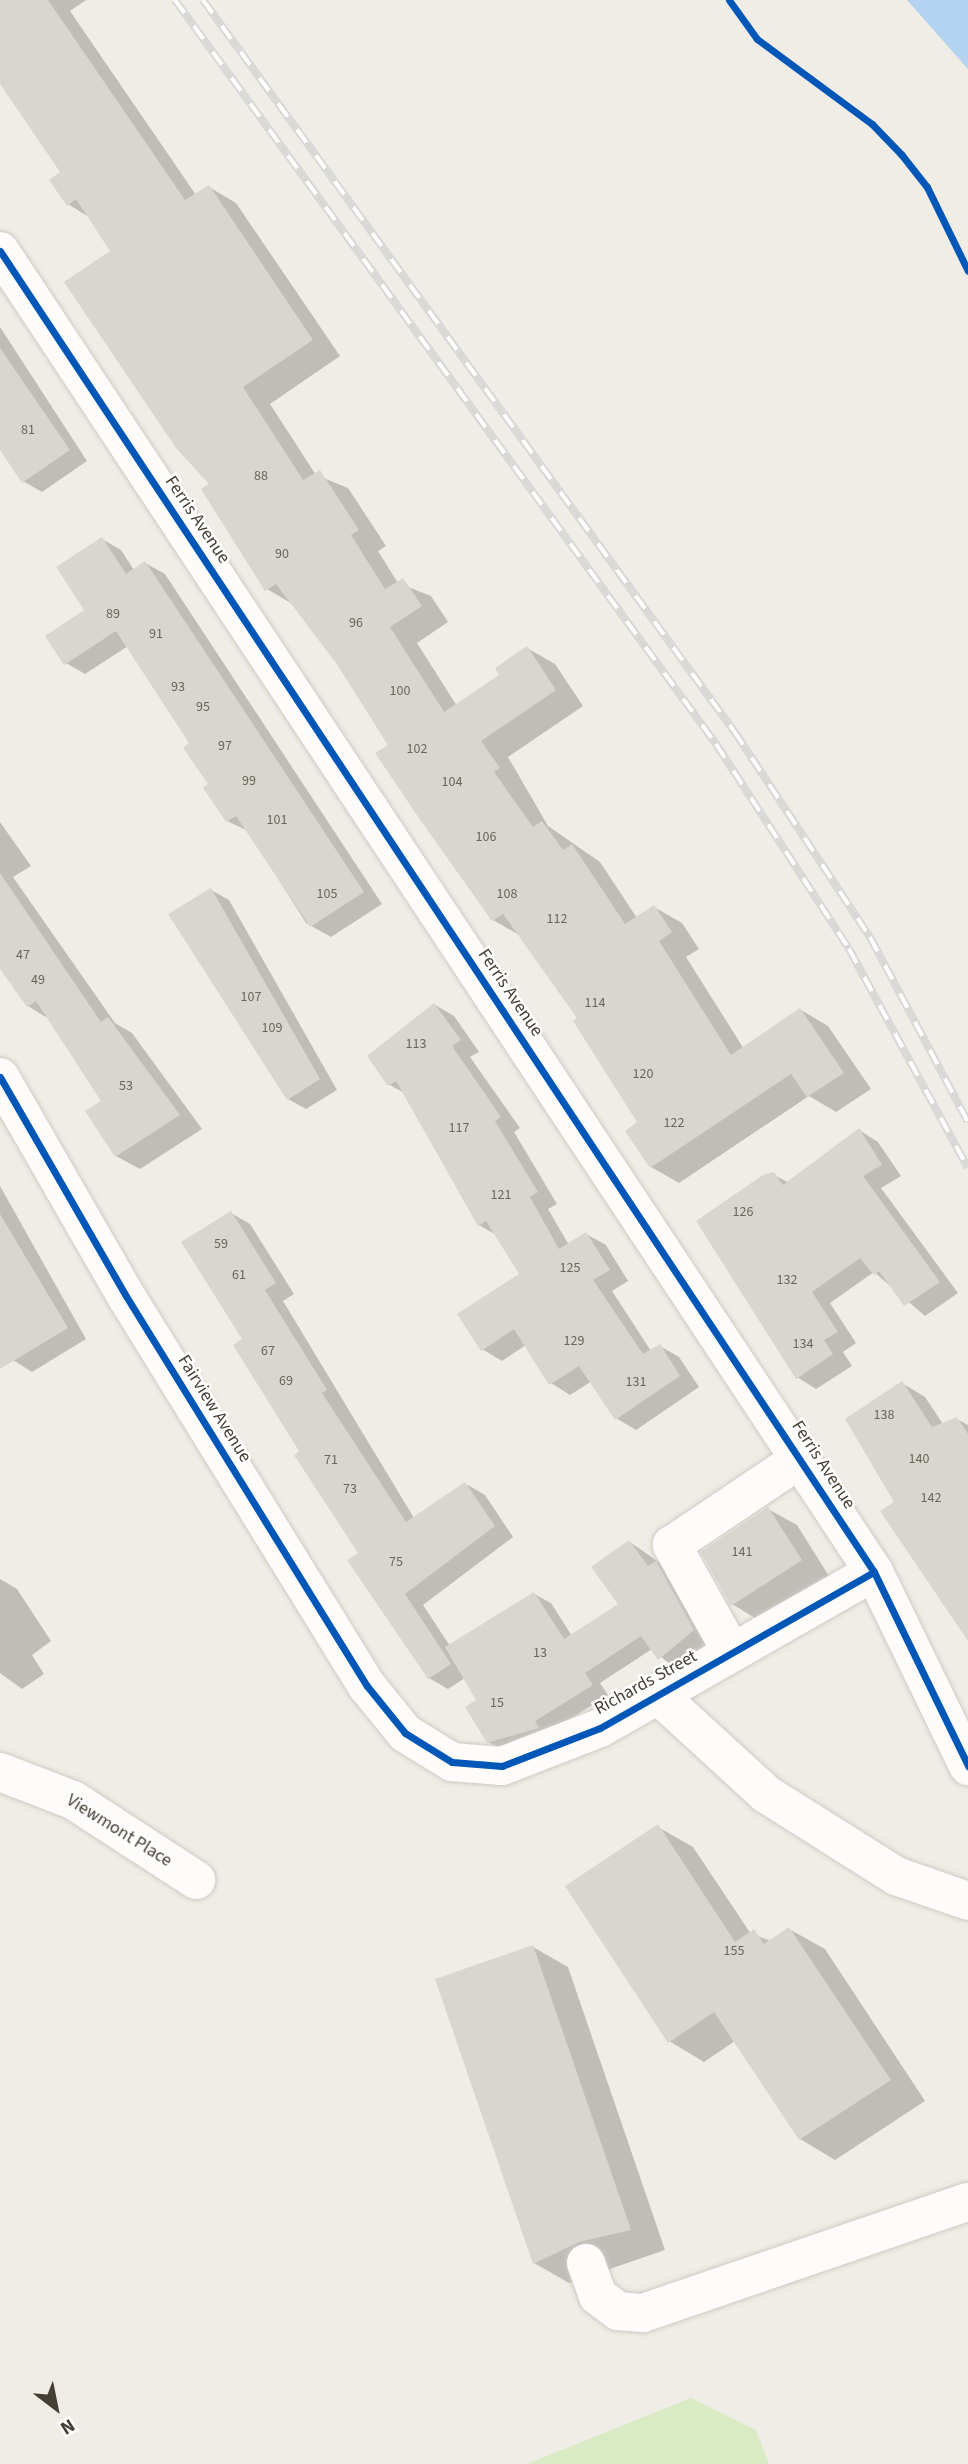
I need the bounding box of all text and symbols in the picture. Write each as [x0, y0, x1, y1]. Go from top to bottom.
house number: 81 [21, 422, 35, 438]
house number: 88 [254, 468, 268, 484]
street label: Ferris Avenue [160, 472, 234, 568]
house number: 90 [275, 546, 289, 562]
house number: 89 [106, 606, 120, 622]
house number: 96 [349, 615, 363, 631]
house number: 91 [149, 626, 163, 642]
house number: 93 [171, 679, 185, 695]
house number: 100 [390, 683, 410, 699]
house number: 95 [196, 699, 210, 715]
house number: 97 [218, 738, 232, 754]
house number: 102 [407, 741, 427, 757]
house number: 99 [242, 773, 256, 789]
house number: 104 [442, 774, 462, 790]
house number: 101 [267, 812, 287, 828]
house number: 106 [476, 829, 496, 845]
house number: 105 [317, 886, 337, 902]
house number: 108 [497, 886, 517, 902]
house number: 112 [547, 911, 567, 927]
street label: Ferris Avenue [473, 945, 547, 1041]
house number: 47 [16, 947, 30, 963]
house number: 49 [31, 972, 45, 988]
house number: 107 [241, 989, 261, 1005]
house number: 114 [585, 995, 605, 1011]
house number: 109 [262, 1020, 282, 1036]
house number: 113 [406, 1036, 426, 1052]
house number: 120 [633, 1066, 653, 1082]
house number: 53 [119, 1078, 133, 1094]
house number: 122 [664, 1115, 684, 1131]
house number: 117 [449, 1120, 469, 1136]
house number: 121 [491, 1187, 511, 1203]
house number: 126 [733, 1204, 753, 1220]
house number: 59 [214, 1236, 228, 1252]
house number: 125 [560, 1260, 580, 1276]
house number: 61 [232, 1267, 246, 1283]
house number: 132 [777, 1272, 797, 1288]
house number: 129 [564, 1333, 584, 1349]
house number: 134 [793, 1336, 813, 1352]
house number: 67 [261, 1343, 275, 1359]
street label: Fairview Avenue [172, 1351, 256, 1467]
house number: 69 [279, 1373, 293, 1389]
house number: 131 [626, 1374, 646, 1390]
house number: 138 [874, 1407, 894, 1423]
street label: Ferris Avenue [786, 1417, 860, 1513]
house number: 140 [909, 1451, 929, 1467]
house number: 71 [324, 1452, 338, 1468]
house number: 73 [343, 1481, 357, 1497]
house number: 142 [921, 1490, 941, 1506]
house number: 141 [732, 1544, 752, 1560]
house number: 75 [389, 1554, 403, 1570]
house number: 13 [533, 1645, 547, 1661]
street label: Richards Street [591, 1646, 701, 1720]
house number: 15 [490, 1695, 504, 1711]
street label: Viewmont Place [62, 1790, 176, 1872]
house number: 155 [724, 1943, 744, 1959]
north arrow [21, 2373, 91, 2443]
text: N [55, 2411, 80, 2441]

